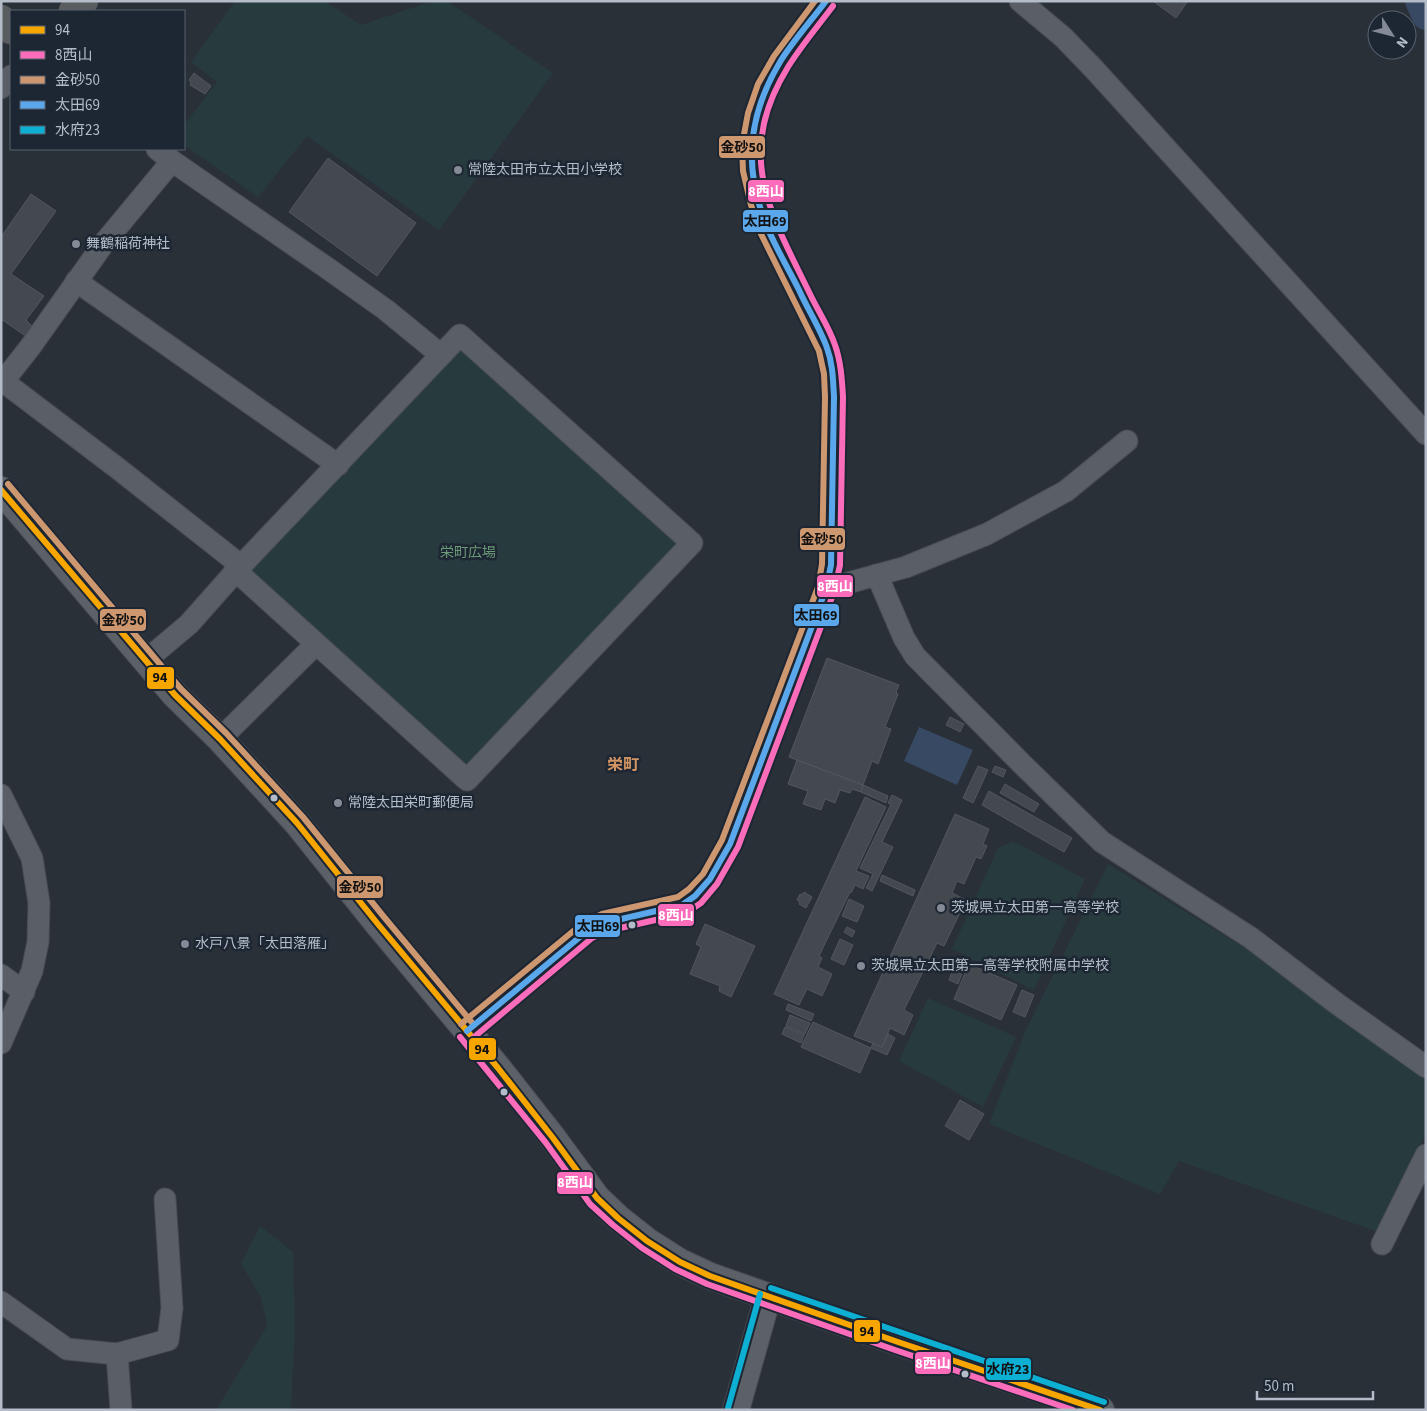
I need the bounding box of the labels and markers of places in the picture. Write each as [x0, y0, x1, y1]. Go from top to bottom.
place label: 常陸太田市立太田小学校 [468, 160, 622, 180]
marker: 常陸太田市立太田小学校 [452, 164, 464, 176]
place label: 舞鶴稲荷神社 [86, 234, 170, 254]
marker: 舞鶴稲荷神社 [70, 238, 82, 250]
unlabelled marker [269, 793, 279, 803]
place label: 常陸太田栄町郵便局 [348, 793, 474, 813]
marker: 常陸太田栄町郵便局 [332, 797, 344, 809]
place label: 茨城県立太田第一高等学校 [951, 898, 1119, 918]
marker: 茨城県立太田第一高等学校 [935, 902, 947, 914]
unlabelled marker [627, 920, 637, 930]
place label: 水戸八景「太田落雁」 [195, 934, 335, 954]
marker: 水戸八景「太田落雁」 [179, 938, 191, 950]
place label: 茨城県立太田第一高等学校附属中学校 [871, 956, 1109, 976]
marker: 茨城県立太田第一高等学校附属中学校 [855, 960, 867, 972]
unlabelled marker [499, 1087, 509, 1097]
unlabelled marker [960, 1369, 970, 1379]

